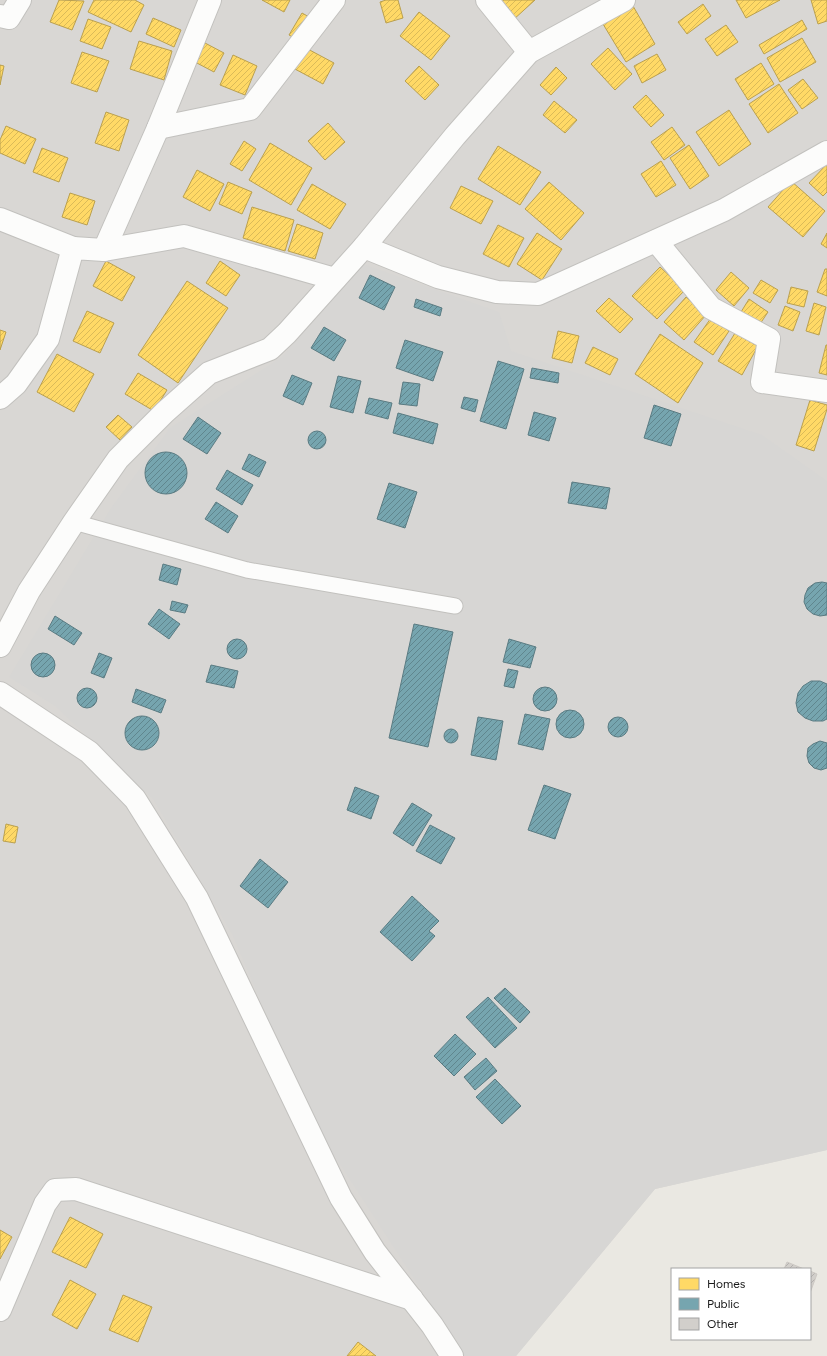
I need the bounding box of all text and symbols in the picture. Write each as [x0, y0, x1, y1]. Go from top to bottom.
legend [671, 1268, 811, 1340]
text: Homes [707, 1277, 746, 1291]
text: Public [707, 1297, 740, 1311]
text: Other [707, 1317, 738, 1331]

